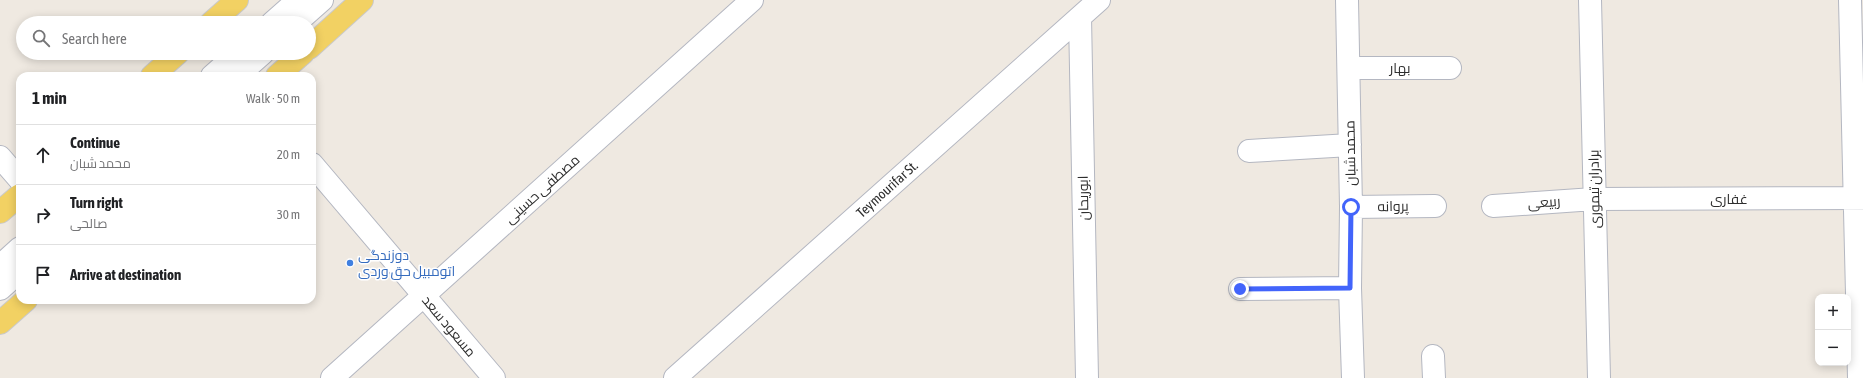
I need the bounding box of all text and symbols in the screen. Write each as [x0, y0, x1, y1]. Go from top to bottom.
search box [16, 16, 316, 60]
icon: search [30, 27, 52, 49]
text: Search here [62, 30, 127, 47]
street label: بهار [1389, 60, 1410, 76]
text: 1 min [32, 88, 67, 108]
text: Walk · 50 m [246, 91, 300, 106]
street label: محمد شبان [1341, 120, 1359, 186]
text: Continue [70, 134, 120, 151]
icon: ahead [32, 144, 54, 166]
text: 20 m [277, 147, 300, 162]
street label: برادران تیموری [1585, 149, 1603, 229]
street label: مصطفی حسینی [501, 151, 583, 227]
text: محمد شبان [70, 156, 131, 171]
street label: Teymourifar St. [853, 157, 921, 221]
street label: ابوریحان [1075, 175, 1091, 221]
street label: غفاری [1710, 191, 1748, 207]
street label: ربیعی [1527, 193, 1561, 211]
text: Turn right [70, 194, 123, 211]
route start [1342, 198, 1360, 216]
street label: پروانه [1377, 198, 1409, 216]
icon: right [32, 204, 54, 226]
text: 30 m [277, 207, 300, 222]
text: صالحی [70, 216, 107, 231]
place label: دوزندگی اتومبیل حق وردی [358, 247, 455, 280]
marker: دوزندگی اتومبیل حق وردی [345, 258, 355, 268]
icon: arrive [32, 264, 54, 286]
text: Arrive at destination [70, 266, 181, 283]
route end [1231, 280, 1249, 298]
street label: مسعود سعد [419, 292, 479, 360]
map controls [1815, 294, 1851, 366]
button: + [1815, 294, 1851, 330]
button: − [1815, 330, 1851, 366]

